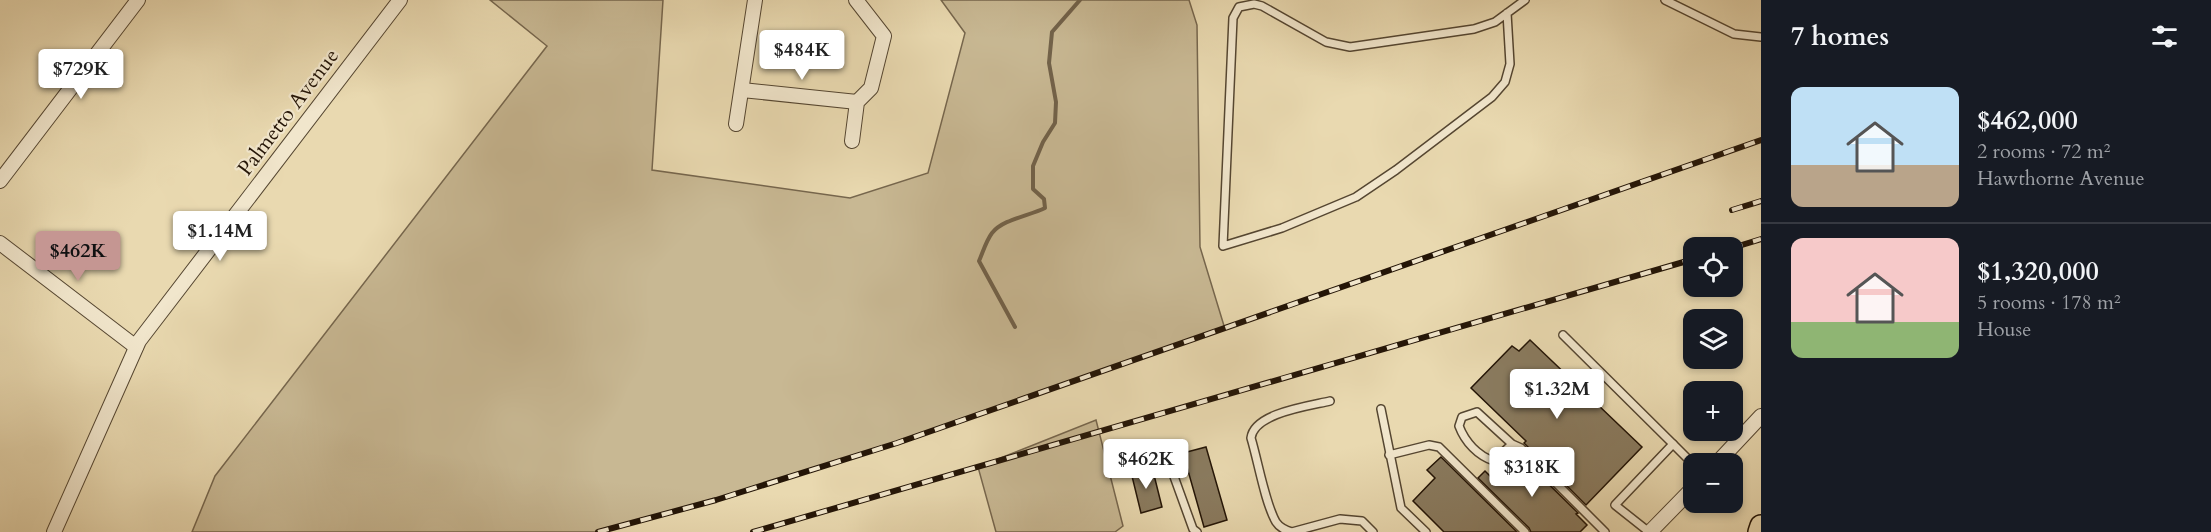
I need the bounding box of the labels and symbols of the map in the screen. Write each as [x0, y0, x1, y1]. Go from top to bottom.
pin: $484K [760, 30, 844, 81]
street label: Palmetto Avenue [231, 43, 346, 182]
pin: $729K [39, 49, 123, 100]
pin: $1.14M [171, 211, 269, 262]
pin: $462K [36, 231, 120, 282]
pin: $1.32M [1508, 369, 1606, 420]
pin: $462K [1104, 439, 1188, 490]
pin: $318K [1490, 447, 1574, 498]

